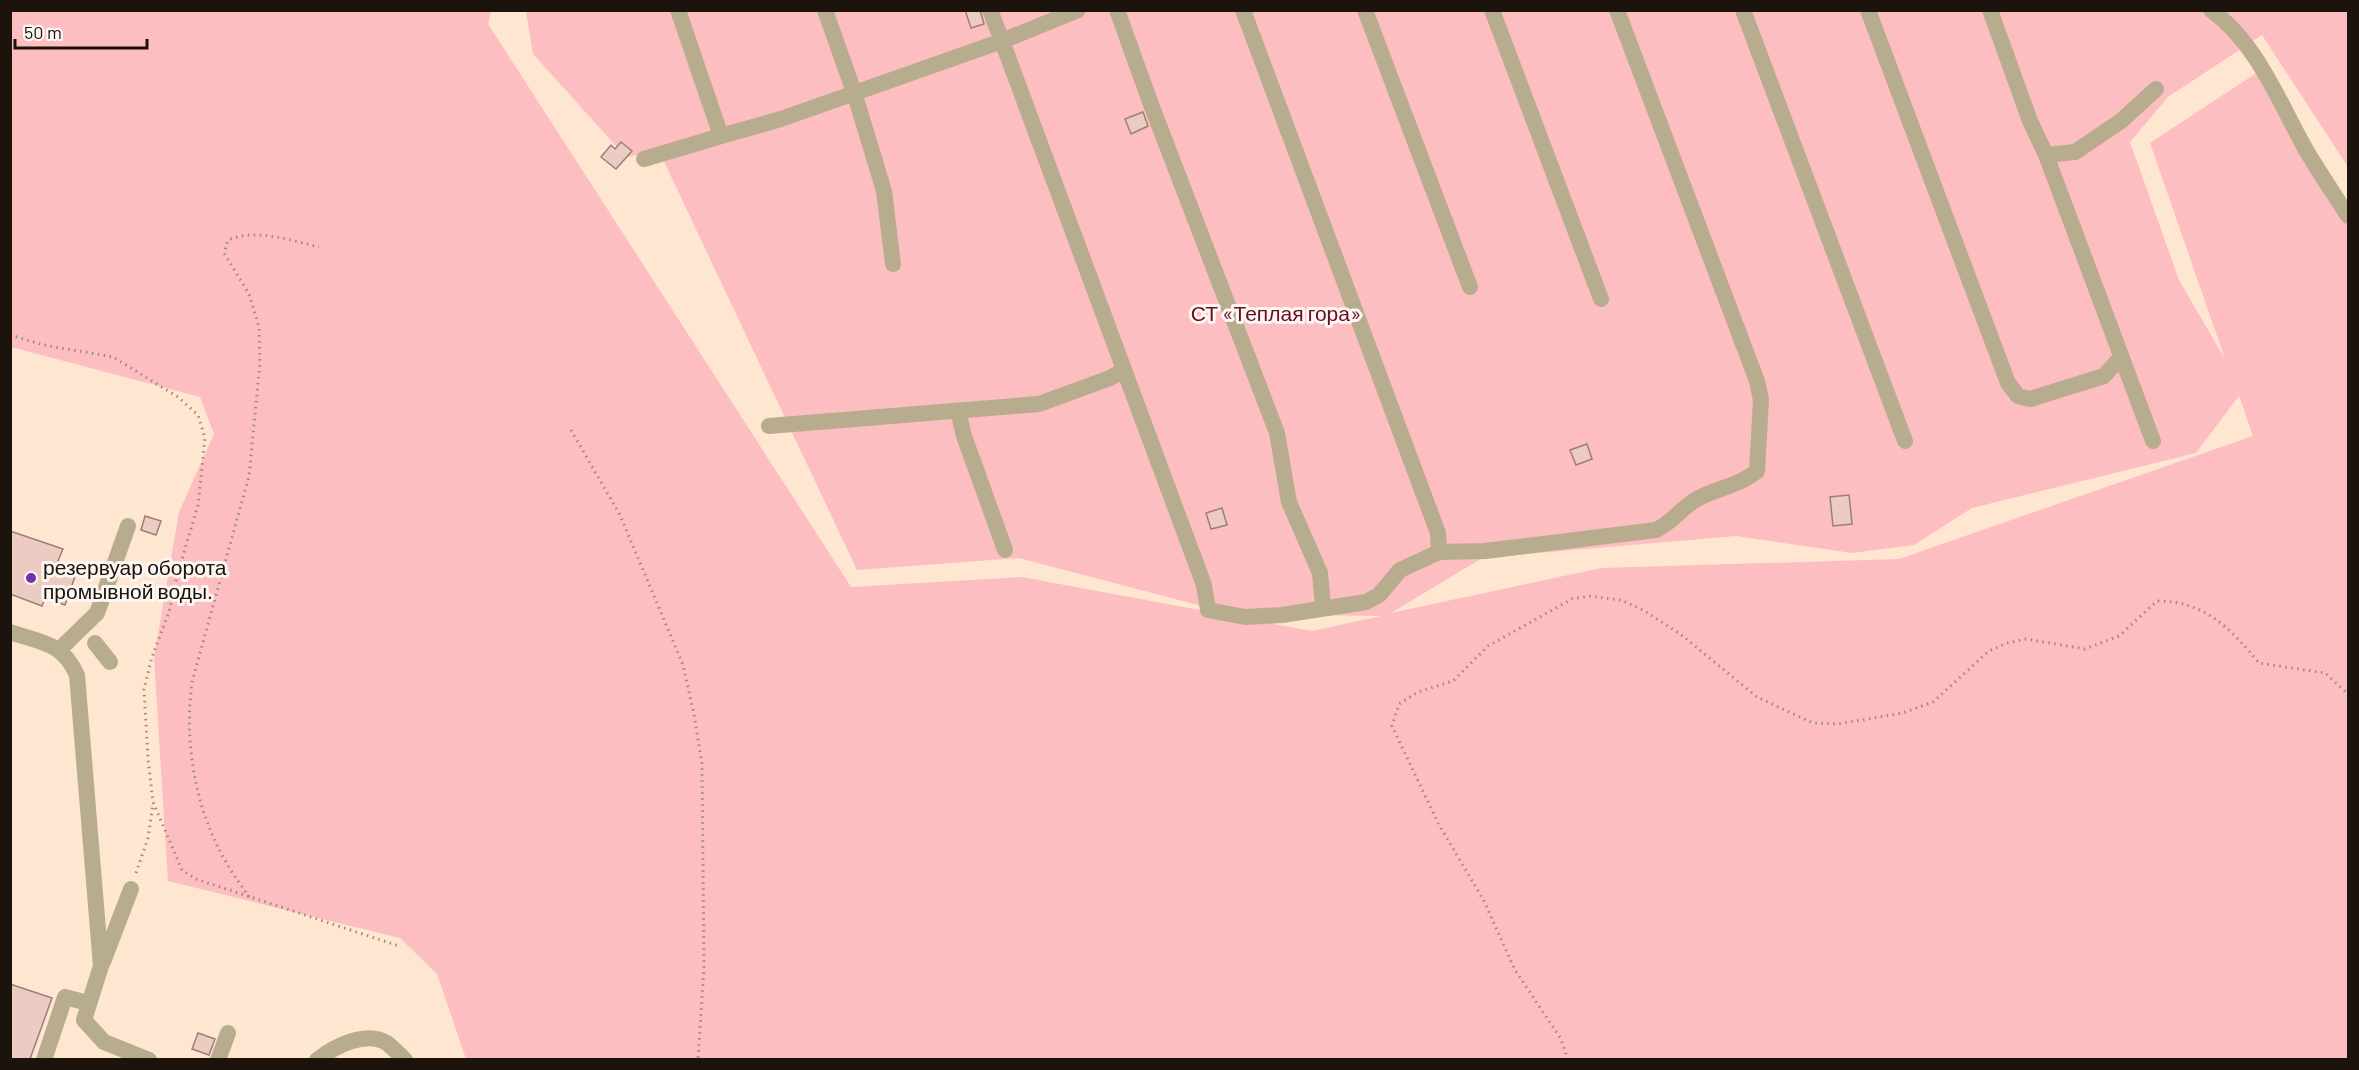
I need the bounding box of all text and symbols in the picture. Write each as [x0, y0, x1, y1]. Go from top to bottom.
scale bar [15, 12, 147, 50]
text: 50 m [24, 21, 62, 43]
park label: СТ «Теплая гора» [1191, 300, 1361, 325]
place label: резервуар оборота промывной воды. [43, 554, 227, 603]
marker: резервуар оборота промывной воды. [24, 571, 38, 585]

